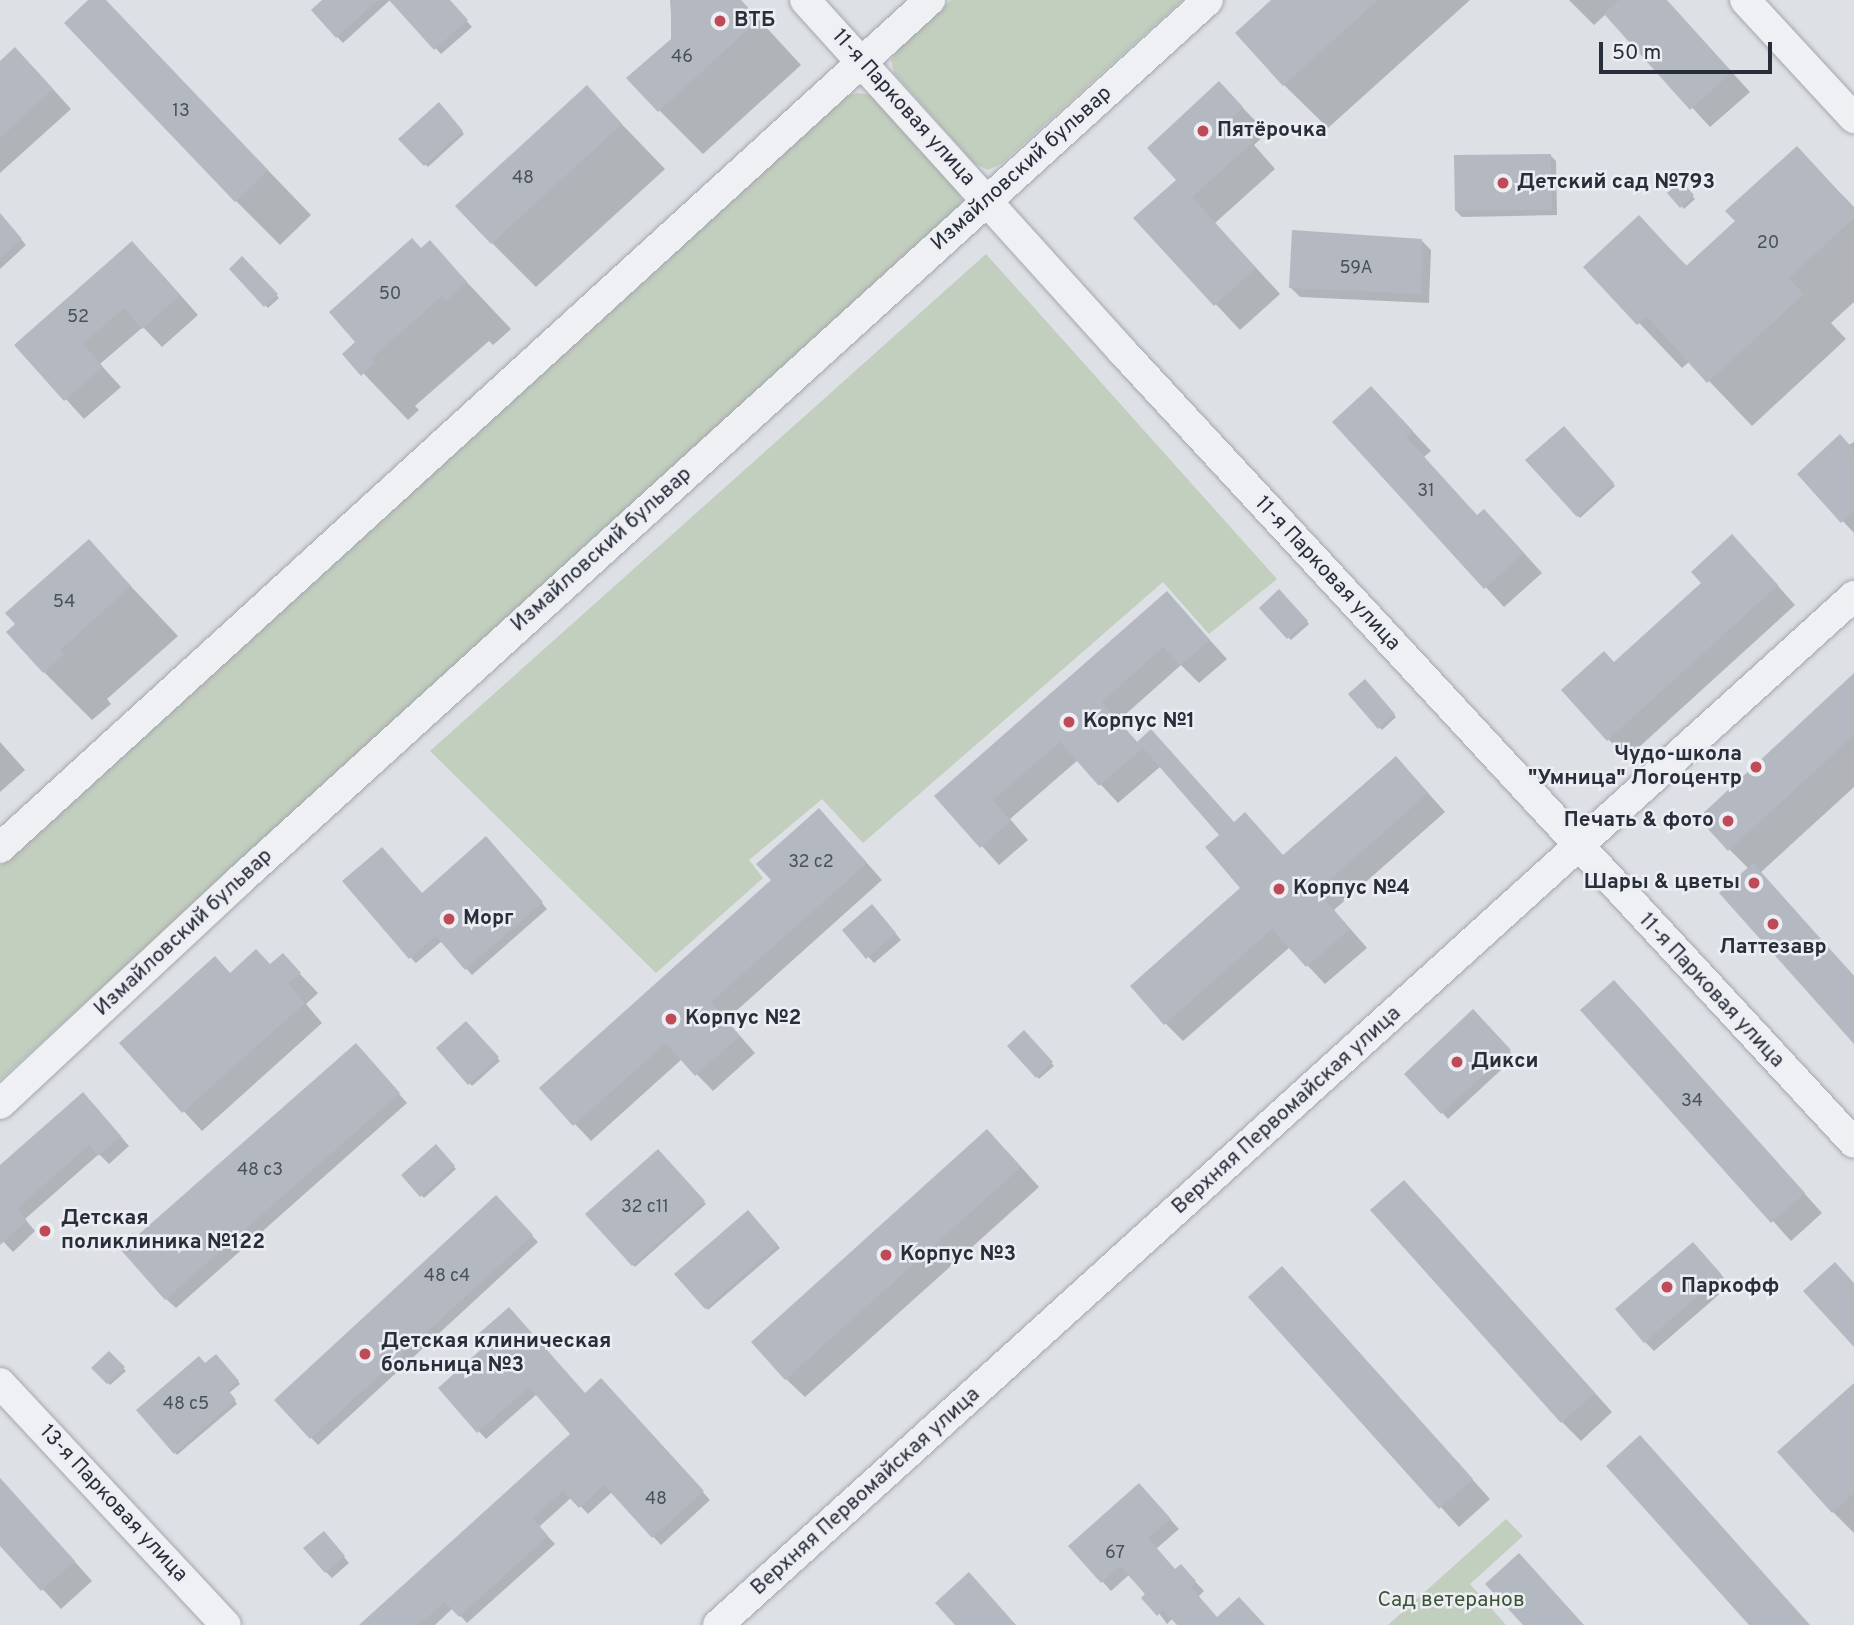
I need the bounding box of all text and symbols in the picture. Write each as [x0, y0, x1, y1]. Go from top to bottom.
place label: ВТБ [734, 8, 775, 34]
marker: ВТБ [712, 13, 728, 29]
street label: 11-я Парковая улица [826, 24, 980, 192]
scale bar [1602, 28, 1775, 72]
text: 50 m [1612, 40, 1661, 67]
house number: 46 [671, 47, 693, 69]
street label: Измайловский бульвар [927, 81, 1117, 257]
house number: 13 [172, 101, 190, 123]
place label: Пятёрочка [1217, 118, 1327, 144]
marker: Пятёрочка [1195, 123, 1211, 139]
house number: 48 [512, 168, 534, 190]
place label: Детский сад №793 [1517, 170, 1715, 196]
marker: Детский сад №793 [1495, 175, 1511, 191]
house number: 20 [1757, 233, 1779, 255]
house number: 59А [1339, 258, 1373, 280]
house number: 50 [379, 284, 401, 306]
house number: 52 [67, 307, 89, 329]
street label: Измайловский бульвар [507, 462, 697, 638]
house number: 31 [1417, 481, 1435, 503]
street label: 11-я Парковая улица [1249, 491, 1405, 657]
house number: 54 [53, 592, 75, 614]
place label: Корпус №1 [1083, 709, 1195, 735]
marker: Корпус №1 [1061, 714, 1077, 730]
place label: Чудо-школа "Умница" Логоцентр [1528, 742, 1742, 792]
marker: Чудо-школа "Умница" Логоцентр [1748, 759, 1764, 775]
place label: Печать & фото [1564, 808, 1714, 834]
marker: Печать & фото [1720, 813, 1736, 829]
street label: Измайловский бульвар [90, 844, 278, 1022]
house number: 32 с2 [788, 852, 834, 874]
place label: Шары & цветы [1584, 870, 1740, 896]
marker: Шары & цветы [1746, 875, 1762, 891]
place label: Корпус №4 [1293, 876, 1410, 902]
marker: Корпус №4 [1271, 881, 1287, 897]
place label: Морг [463, 906, 514, 932]
street label: 11-я Парковая улица [1633, 908, 1789, 1074]
marker: Морг [441, 911, 457, 927]
marker: Латтезавр [1765, 916, 1781, 932]
place label: Латтезавр [1719, 935, 1827, 961]
street label: Верхняя Первомайская улица [1167, 1002, 1407, 1220]
place label: Корпус №2 [685, 1006, 801, 1032]
marker: Корпус №2 [663, 1011, 679, 1027]
place label: Дикси [1471, 1049, 1538, 1075]
marker: Дикси [1449, 1054, 1465, 1070]
house number: 34 [1681, 1091, 1703, 1113]
house number: 48 с3 [237, 1160, 283, 1182]
house number: 32 с11 [621, 1197, 669, 1219]
place label: Детская поликлиника №122 [61, 1206, 265, 1256]
marker: Детская поликлиника №122 [35, 1221, 55, 1241]
place label: Корпус №3 [900, 1242, 1016, 1268]
marker: Корпус №3 [878, 1247, 894, 1263]
house number: 48 с4 [424, 1266, 470, 1288]
place label: Паркофф [1681, 1274, 1779, 1300]
marker: Паркофф [1659, 1279, 1675, 1295]
place label: Детская клиническая больница №3 [381, 1329, 611, 1379]
marker: Детская клиническая больница №3 [355, 1344, 375, 1364]
street label: Верхняя Первомайская улица [746, 1383, 986, 1601]
house number: 48 с5 [163, 1394, 209, 1416]
street label: 13-я Парковая улица [34, 1420, 192, 1588]
house number: 48 [645, 1489, 667, 1511]
house number: 67 [1105, 1543, 1125, 1565]
park label: Сад ветеранов [1377, 1588, 1525, 1614]

